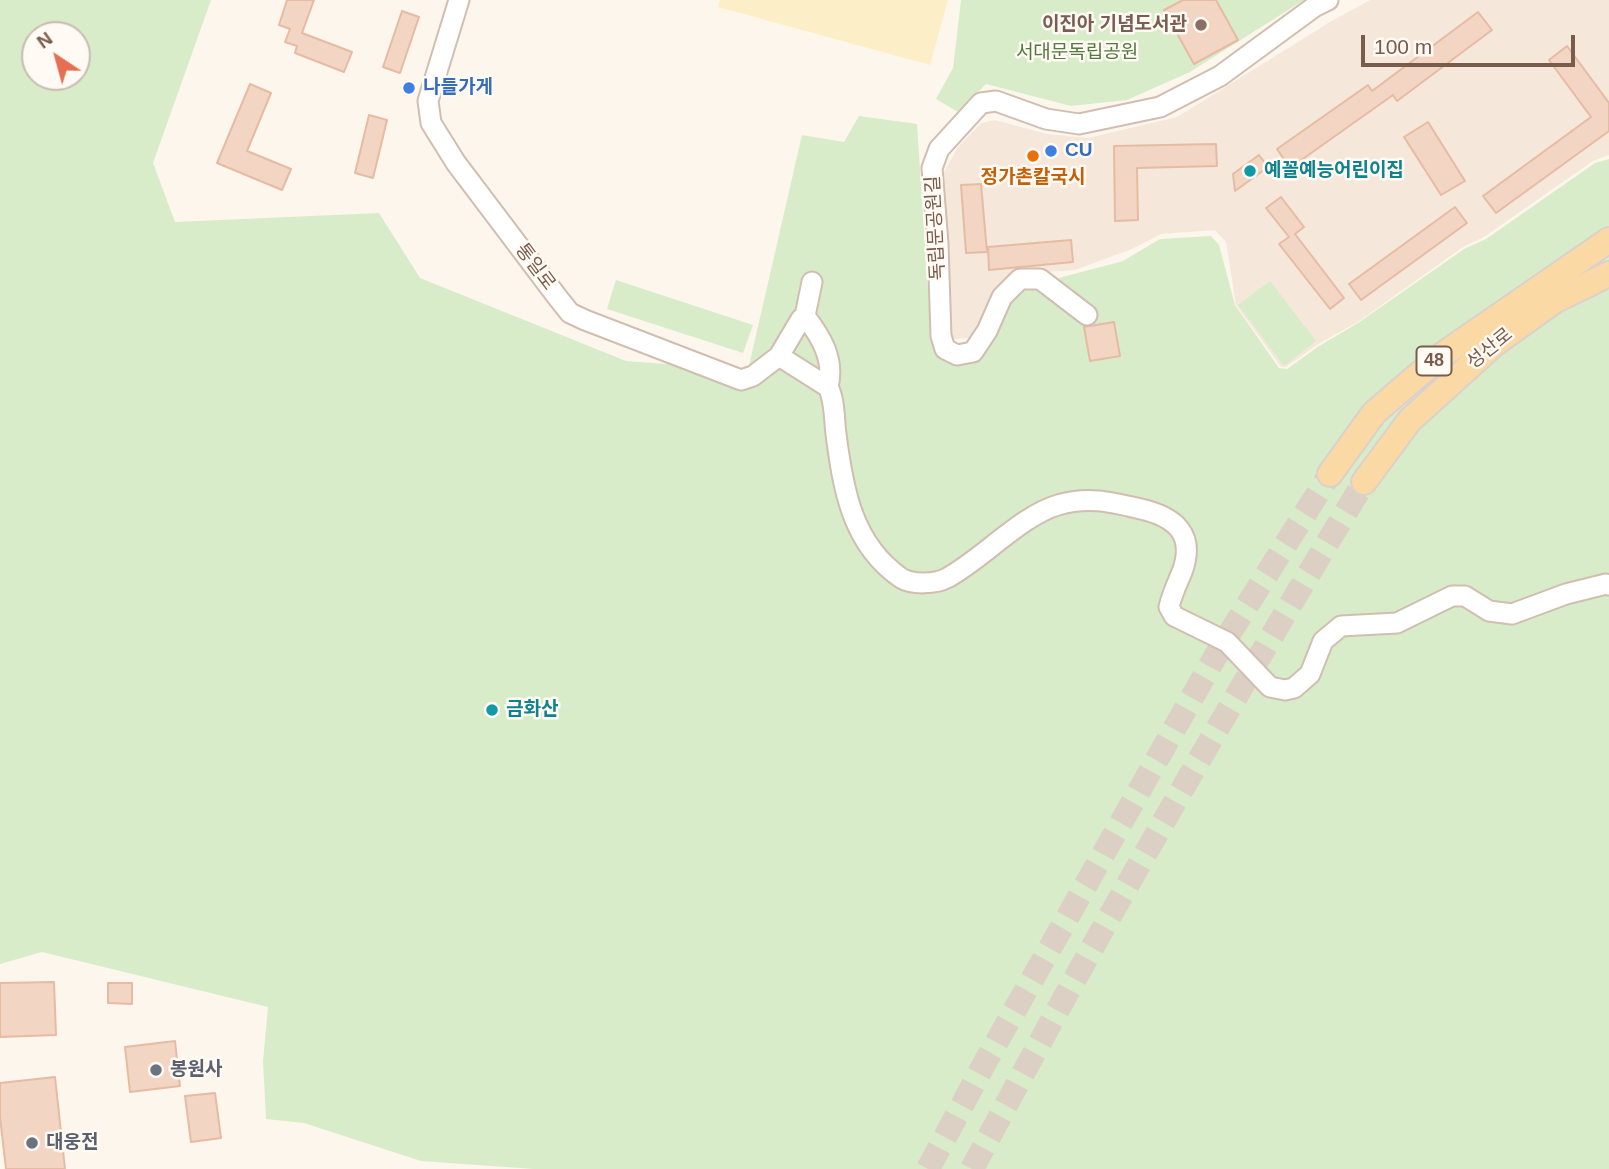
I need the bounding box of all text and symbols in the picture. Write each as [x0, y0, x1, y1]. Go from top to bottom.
place label: 이진아 기념도서관 [1042, 14, 1187, 36]
marker: 이진아 기념도서관 [1193, 17, 1209, 33]
north arrow [21, 21, 91, 91]
scale bar [1364, 21, 1578, 65]
text: N [33, 28, 56, 53]
text: 100 m [1374, 35, 1432, 58]
park label: 서대문독립공원 [1016, 42, 1138, 64]
place label: 나들가게 [423, 77, 493, 99]
marker: 나들가게 [401, 80, 417, 96]
place label: CU [1065, 140, 1092, 162]
marker: CU [1043, 143, 1059, 159]
marker: 정가촌칼국시 [1025, 148, 1041, 164]
place label: 예꼴예능어린이집 [1264, 160, 1404, 182]
marker: 예꼴예능어린이집 [1242, 163, 1258, 179]
place label: 정가촌칼국시 [981, 167, 1085, 189]
street label: 독립문공원길 [922, 175, 950, 281]
street label: 통일로 [510, 239, 560, 295]
street label: 성산로 [1462, 324, 1518, 374]
road number: 48 [1416, 346, 1452, 376]
place label: 금화산 [506, 699, 558, 721]
marker: 금화산 [484, 702, 500, 718]
place label: 봉원사 [170, 1059, 222, 1081]
marker: 봉원사 [148, 1062, 164, 1078]
place label: 대웅전 [46, 1132, 98, 1154]
marker: 대웅전 [24, 1135, 40, 1151]

